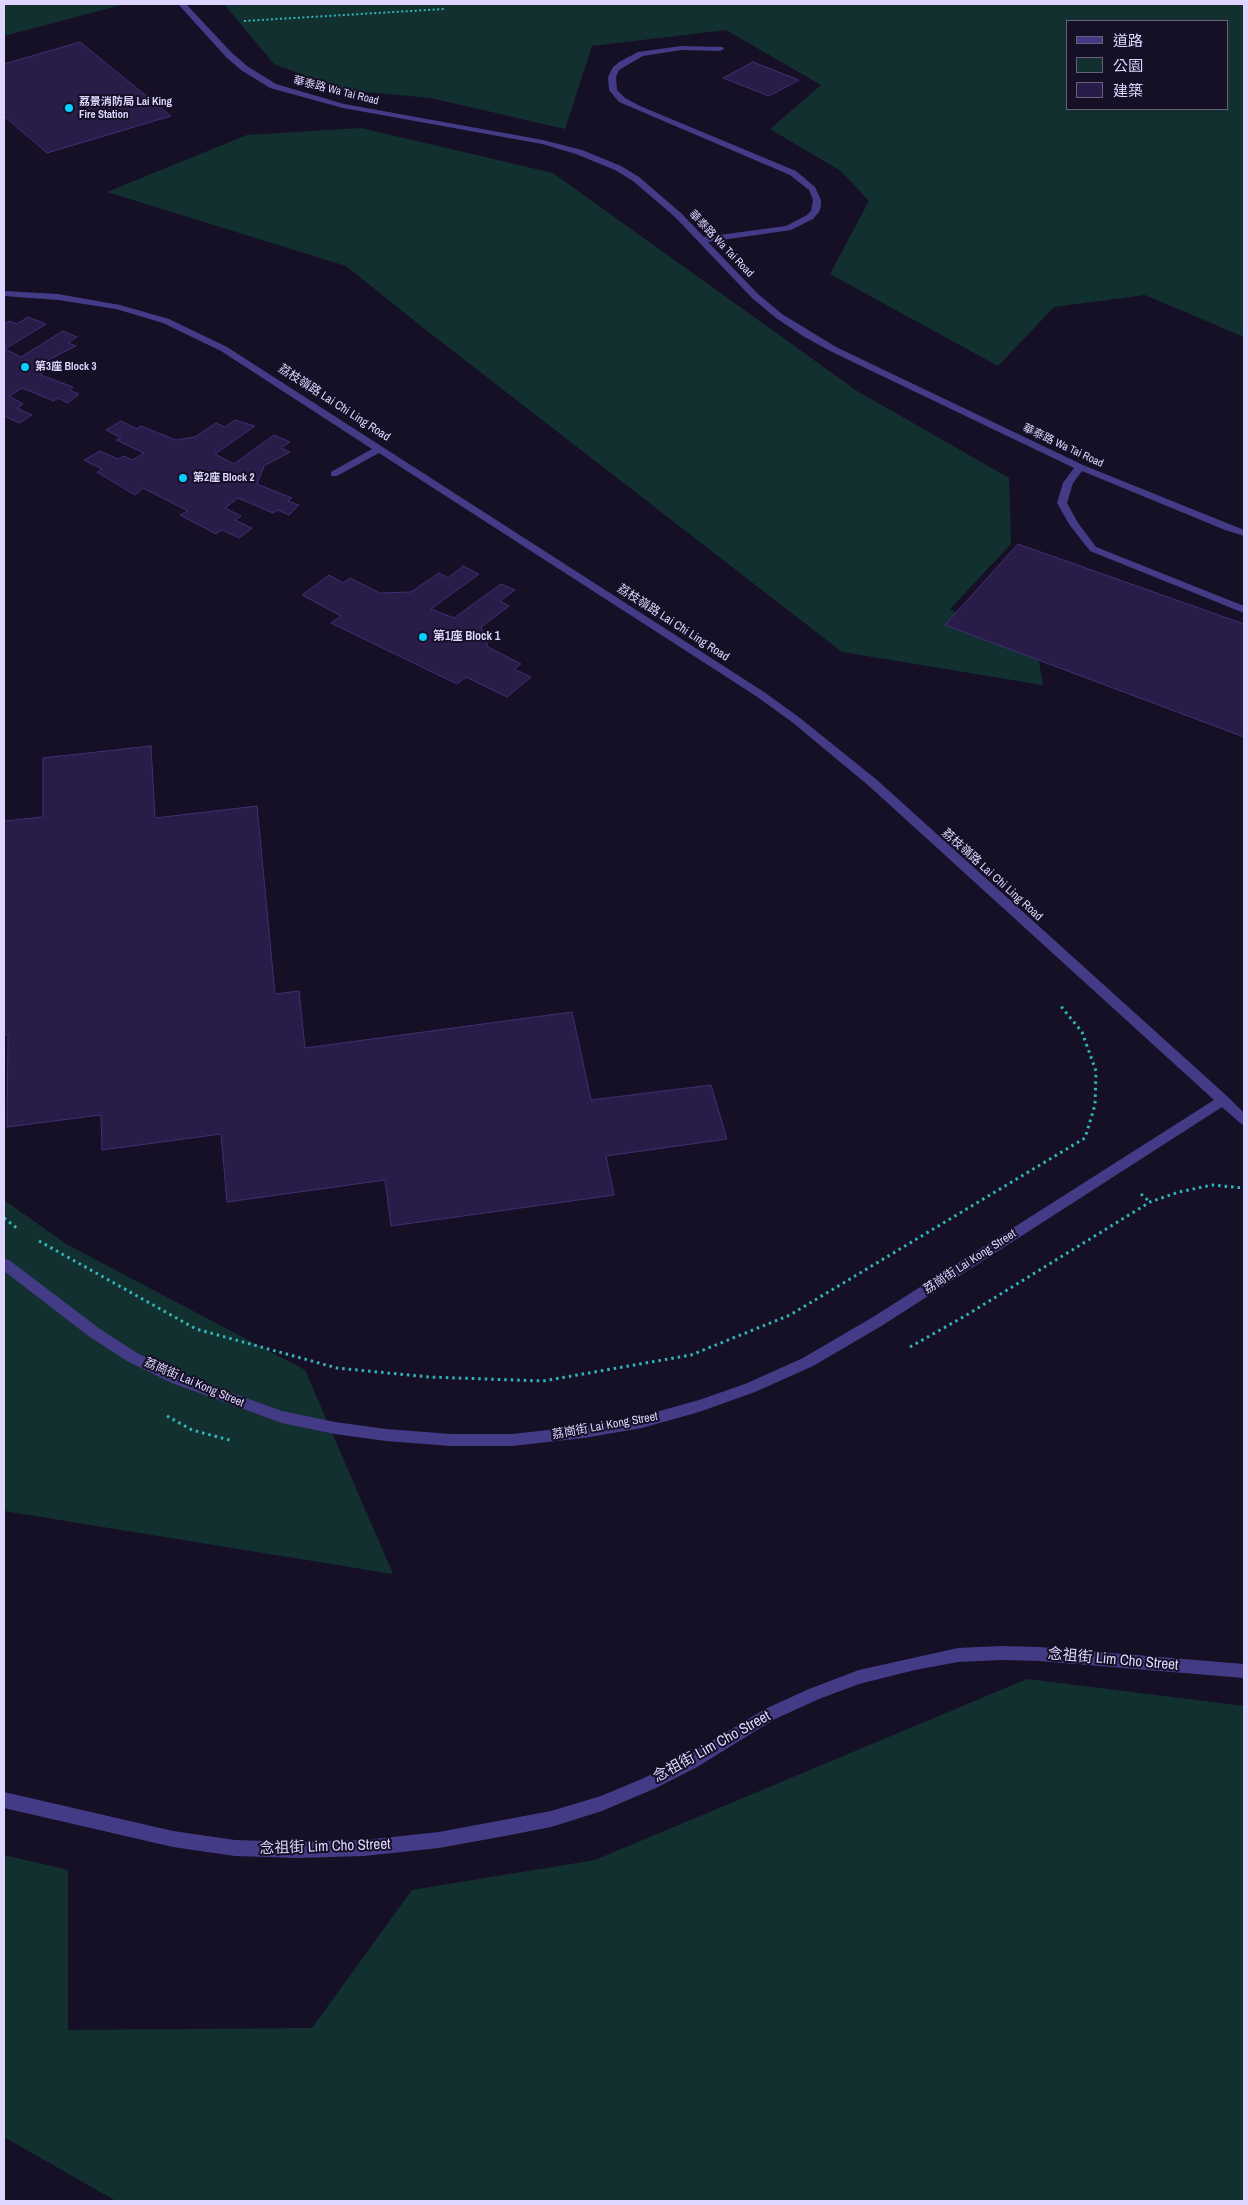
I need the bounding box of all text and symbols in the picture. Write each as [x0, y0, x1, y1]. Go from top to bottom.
legend [1066, 20, 1228, 110]
text: 道路 [1113, 30, 1143, 51]
text: 公園 [1113, 55, 1143, 76]
street label: 華泰路 Wa Tai Road [292, 74, 380, 108]
text: 建築 [1113, 80, 1143, 101]
place label: 荔景消防局 Lai King Fire Station [79, 95, 172, 121]
marker: 荔景消防局 Lai King Fire Station [63, 102, 75, 114]
street label: 華泰路 Wa Tai Road [686, 208, 756, 280]
place label: 第3座 Block 3 [35, 360, 97, 374]
marker: 第3座 Block 3 [19, 361, 31, 373]
street label: 荔枝嶺路 Lai Chi Ling Road [275, 361, 393, 445]
street label: 華泰路 Wa Tai Road [1021, 422, 1105, 470]
place label: 第2座 Block 2 [193, 471, 255, 485]
marker: 第2座 Block 2 [177, 472, 189, 484]
street label: 荔枝嶺路 Lai Chi Ling Road [614, 581, 732, 665]
place label: 第1座 Block 1 [433, 630, 500, 644]
marker: 第1座 Block 1 [417, 631, 429, 643]
street label: 荔枝嶺路 Lai Chi Ling Road [939, 826, 1045, 924]
street label: 荔崗街 Lai Kong Street [921, 1227, 1019, 1297]
street label: 荔崗街 Lai Kong Street [142, 1355, 246, 1411]
street label: 荔崗街 Lai Kong Street [551, 1410, 659, 1442]
street label: 念祖街 Lim Cho Street [1047, 1645, 1179, 1675]
street label: 念祖街 Lim Cho Street [650, 1707, 774, 1787]
street label: 念祖街 Lim Cho Street [259, 1836, 391, 1858]

